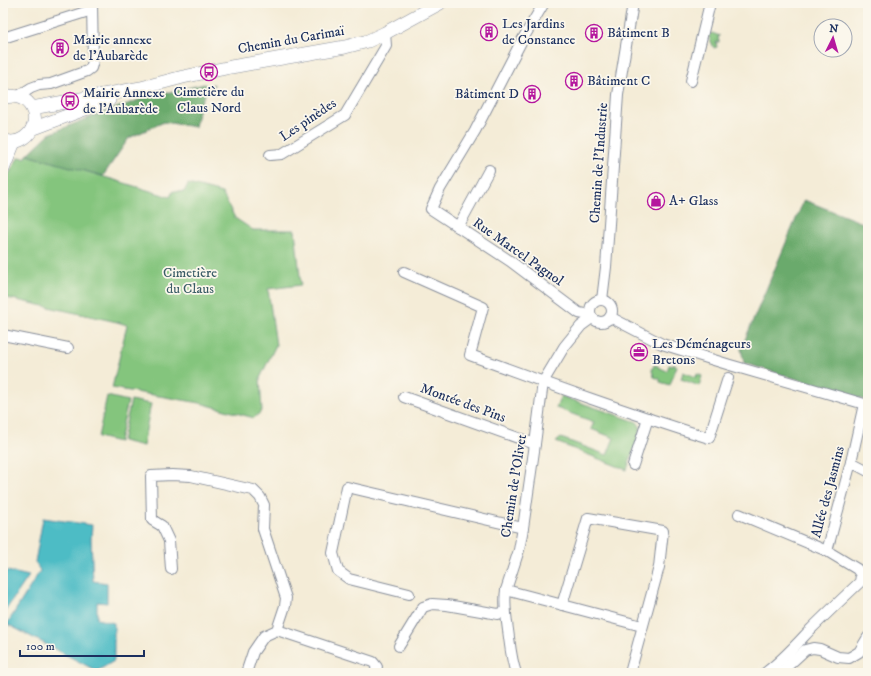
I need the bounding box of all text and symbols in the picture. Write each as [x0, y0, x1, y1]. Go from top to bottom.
place label: Les Jardins de Constance [502, 15, 576, 49]
north arrow [813, 18, 853, 58]
street label: Chemin du Carimaï [236, 22, 346, 58]
building icon: Les Jardins de Constance [479, 22, 499, 42]
text: N [829, 22, 839, 36]
building icon: Bâtiment B [584, 23, 604, 43]
place label: Bâtiment B [607, 24, 670, 42]
place label: Mairie annexe de l'Aubarède [73, 31, 152, 65]
building icon: Mairie annexe de l'Aubarède [50, 38, 70, 58]
bus stop icon: Cimetière du Claus Nord [199, 62, 219, 82]
building icon: Bâtiment C [564, 71, 584, 91]
place label: Bâtiment C [587, 72, 650, 90]
place label: Cimetière du Claus Nord [174, 83, 245, 117]
place label: Mairie Annexe de l'Aubarède [83, 84, 165, 118]
building icon: Bâtiment D [522, 84, 542, 104]
place label: Bâtiment D [455, 85, 519, 103]
bus stop icon: Mairie Annexe de l'Aubarède [60, 91, 80, 111]
street label: Les pinèdes [276, 94, 340, 146]
street label: Chemin de l'Industrie [586, 102, 612, 224]
shop icon: A+ Glass [646, 191, 666, 211]
place label: A+ Glass [669, 192, 718, 210]
street label: Rue Marcel Pagnol [469, 214, 568, 290]
park label: Cimetière du Claus [163, 264, 217, 298]
place label: Les Déménageurs Bretons [652, 335, 751, 369]
office icon: Les Déménageurs Bretons [629, 342, 649, 362]
street label: Montée des Pins [418, 379, 509, 427]
street label: Chemin de l'Olivet [497, 433, 531, 539]
street label: Allée des Jasmins [807, 444, 849, 540]
scale bar [20, 632, 144, 658]
text: 100 m [26, 639, 55, 654]

